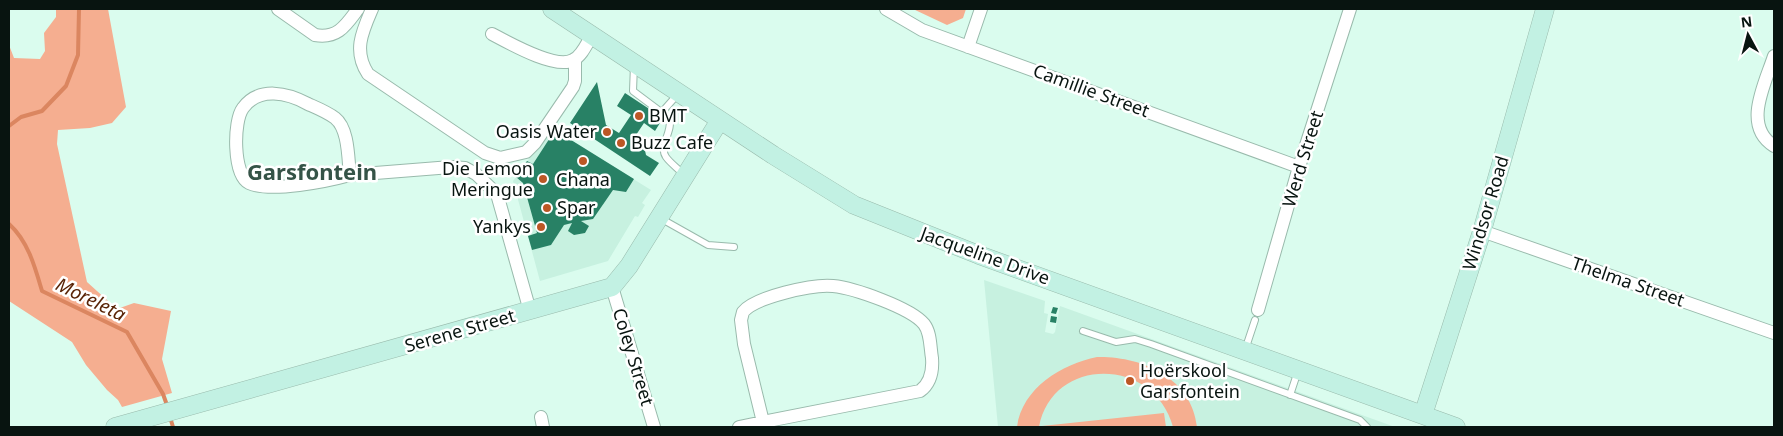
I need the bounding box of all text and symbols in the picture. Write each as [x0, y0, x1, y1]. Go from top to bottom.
north arrow [1723, 10, 1773, 60]
text: N [1740, 11, 1753, 32]
street label: Camillie Street [1030, 58, 1153, 122]
place label: BMT [649, 103, 687, 127]
street label: Werd Street [1276, 107, 1328, 210]
marker: BMT [633, 110, 645, 122]
place label: Oasis Water [496, 119, 598, 143]
marker: Oasis Water [601, 126, 613, 138]
place label: Buzz Cafe [631, 130, 713, 154]
marker: Buzz Cafe [615, 137, 627, 149]
street label: Windsor Road [1456, 153, 1514, 273]
marker: Chana [577, 155, 589, 167]
district label: Garsfontein [247, 156, 377, 186]
place label: Die Lemon Meringue [442, 156, 533, 201]
place label: Chana [556, 167, 610, 191]
marker: Die Lemon Meringue [537, 173, 549, 185]
place label: Spar [557, 195, 596, 219]
marker: Spar [541, 202, 553, 214]
place label: Yankys [473, 214, 531, 238]
street label: Jacqueline Drive [916, 220, 1053, 290]
marker: Yankys [535, 221, 547, 233]
street label: Thelma Street [1569, 251, 1688, 312]
water label: Moreleta [52, 271, 131, 327]
street label: Serene Street [402, 303, 518, 357]
street label: Coley Street [608, 305, 660, 409]
place label: Hoërskool Garsfontein [1140, 358, 1240, 403]
marker: Hoërskool Garsfontein [1124, 375, 1136, 387]

